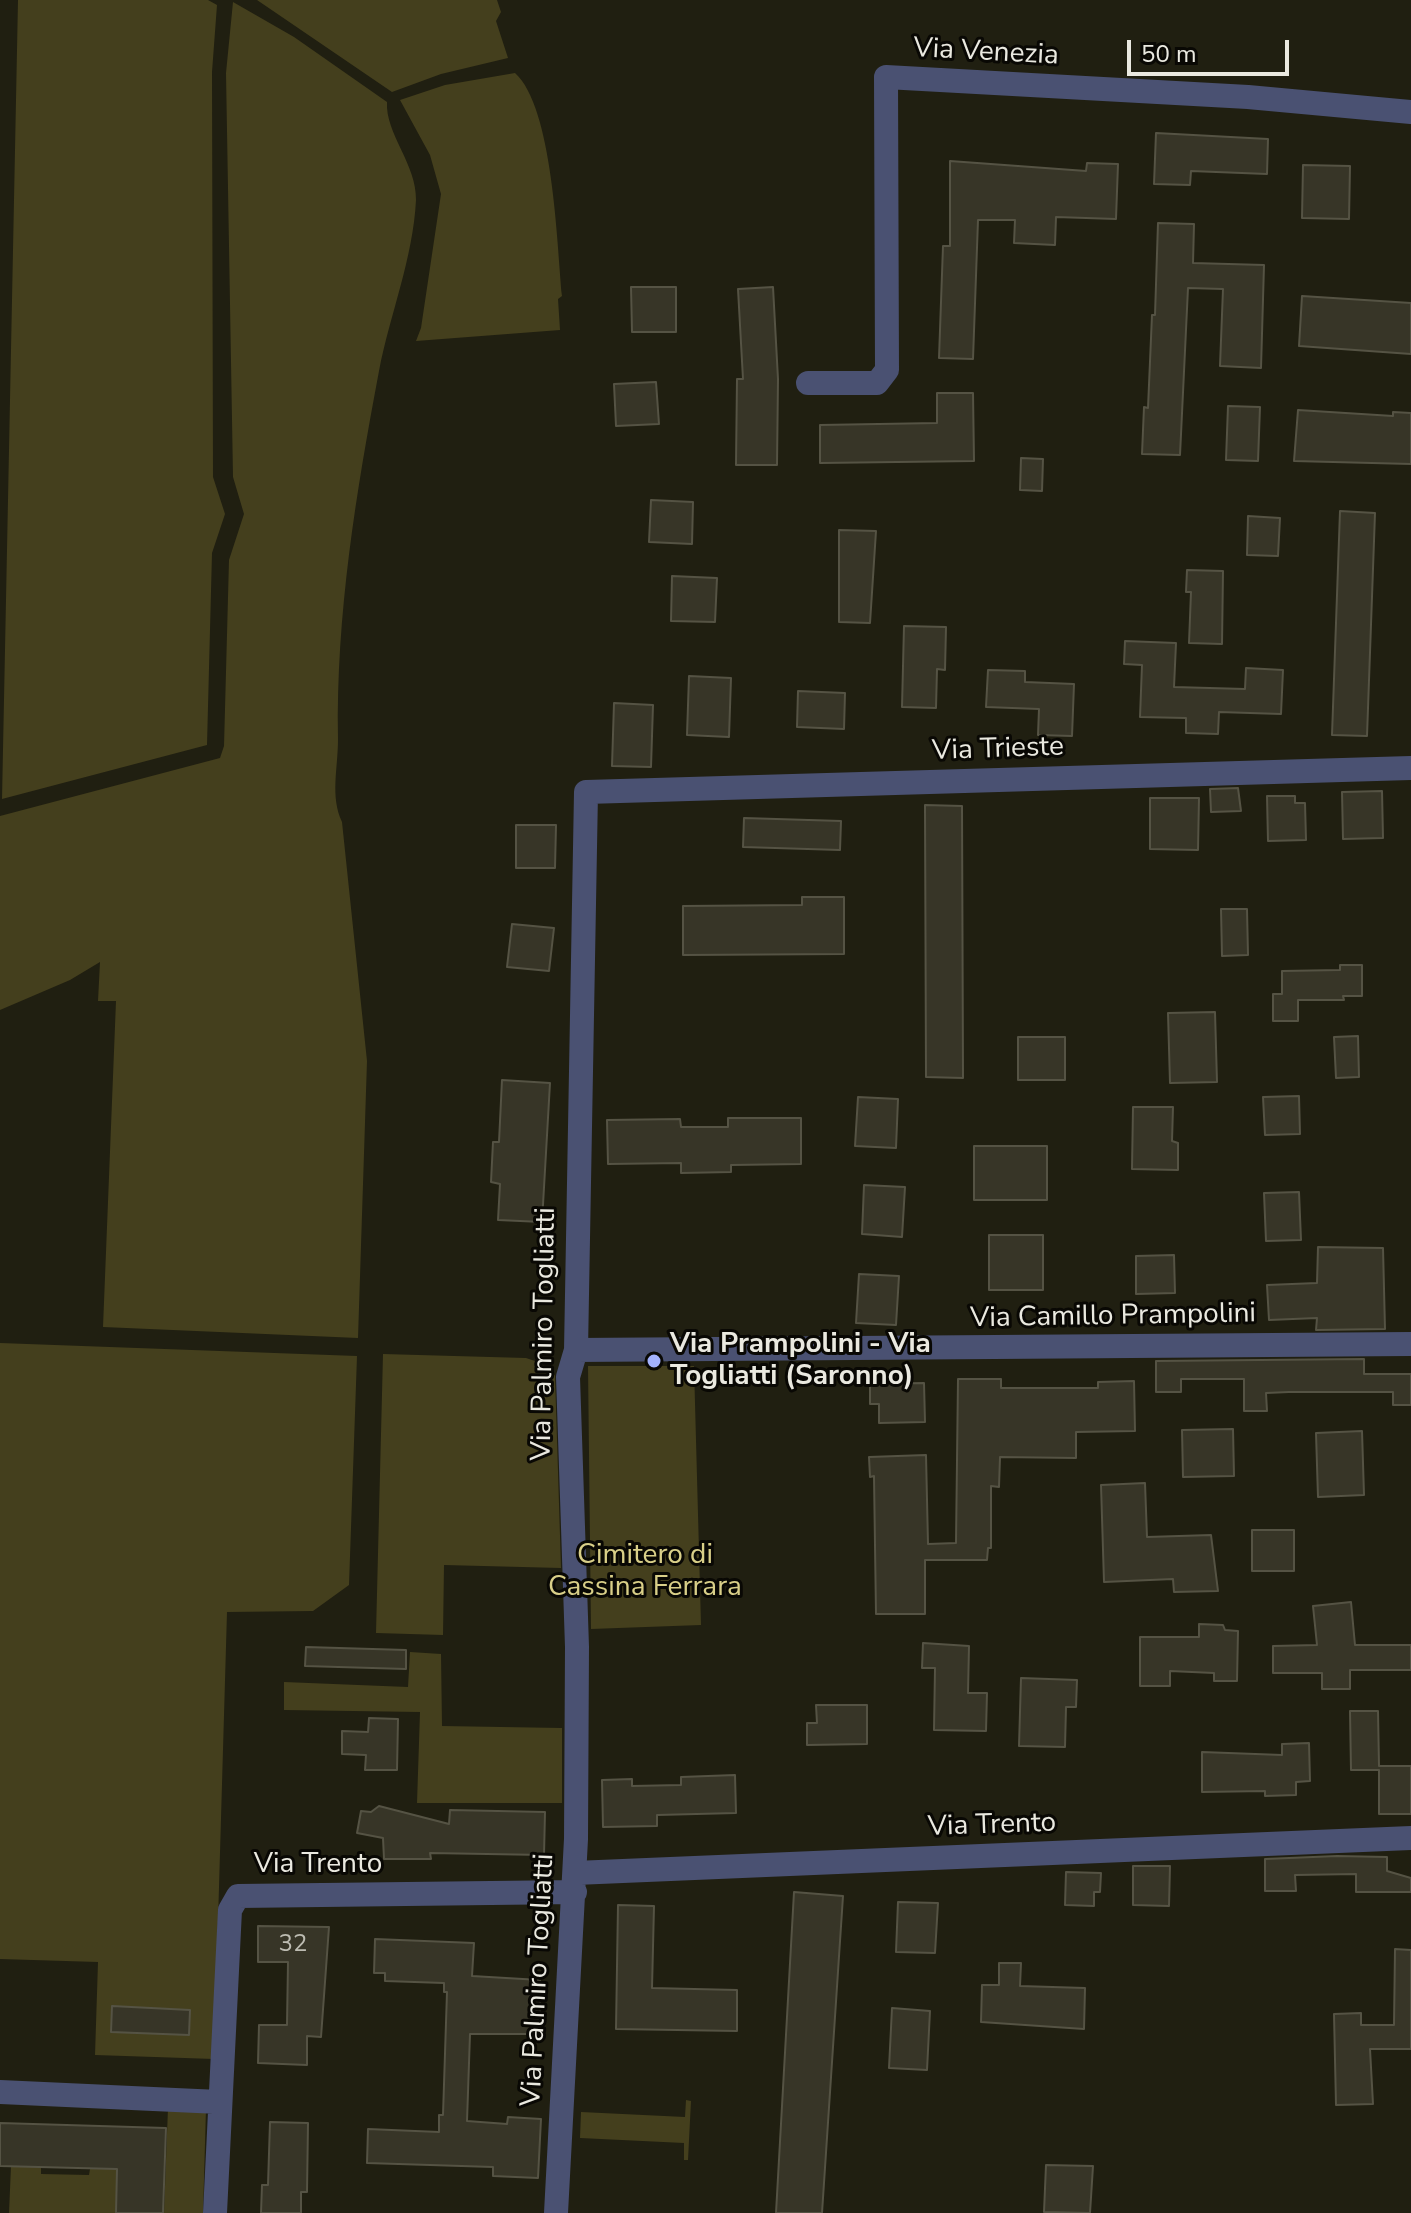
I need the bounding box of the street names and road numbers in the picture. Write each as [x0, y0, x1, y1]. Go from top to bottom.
street label: Via Venezia [913, 32, 1059, 74]
street label: Via Trieste [932, 731, 1064, 769]
street label: Via Palmiro Togliatti [526, 1207, 564, 1461]
street label: Via Camillo Prampolini [970, 1298, 1256, 1336]
street label: Via Trento [927, 1807, 1057, 1845]
street label: Via Trento [254, 1848, 382, 1882]
street label: Via Palmiro Togliatti [516, 1853, 562, 2107]

